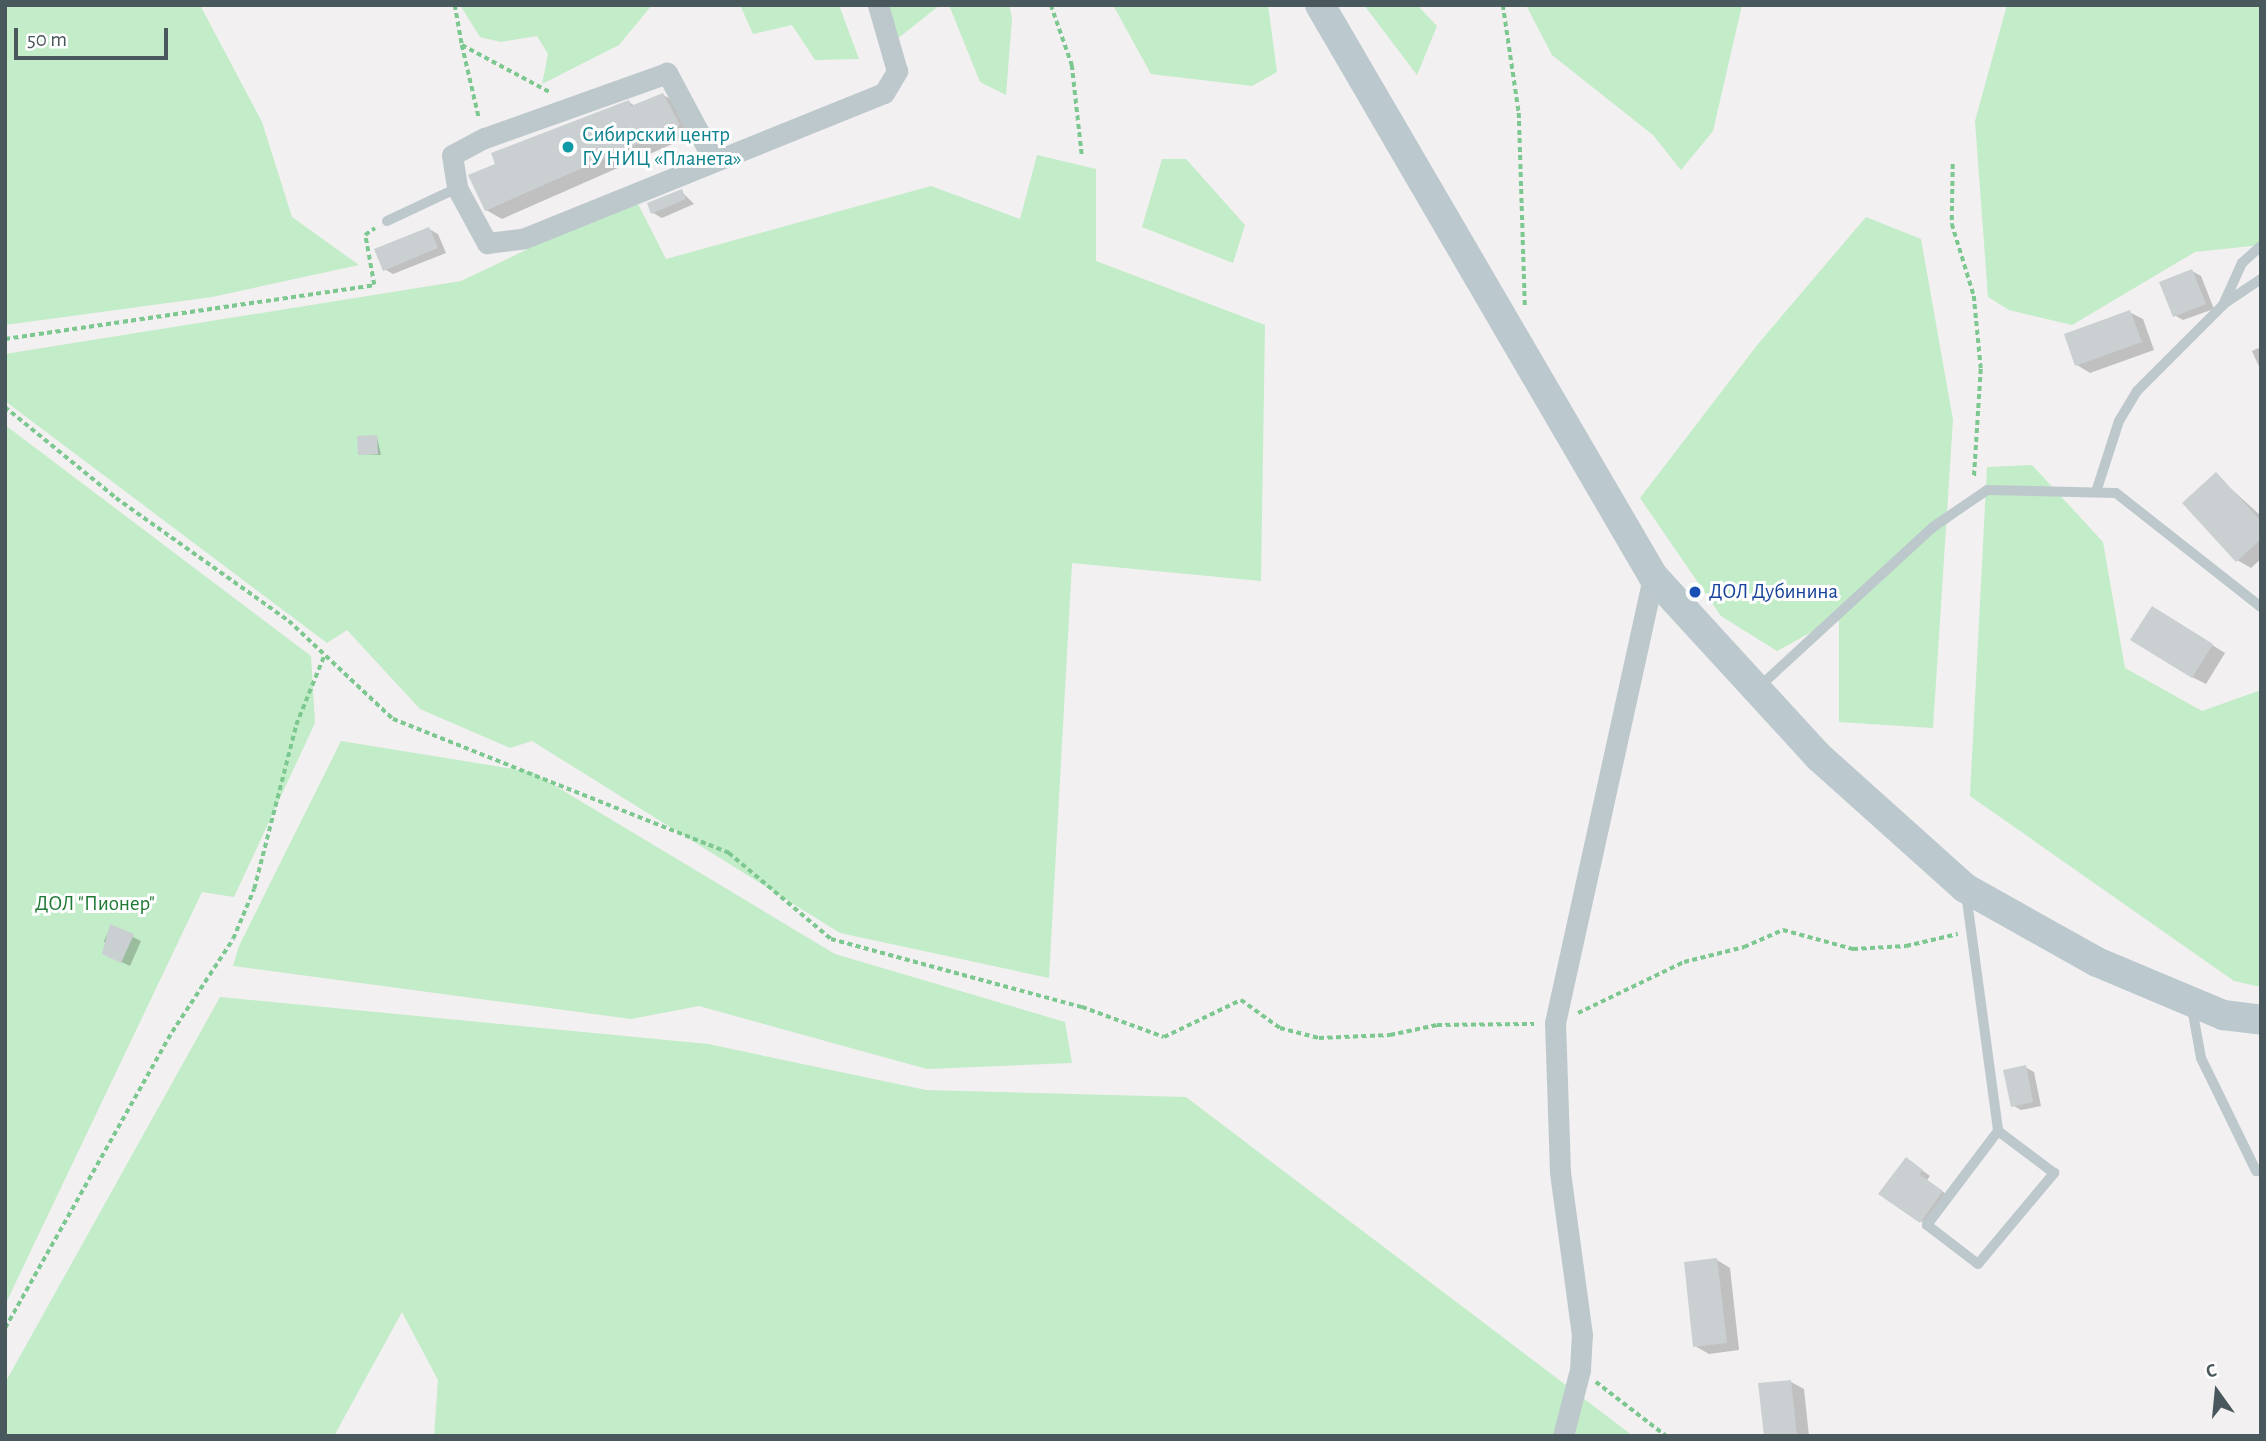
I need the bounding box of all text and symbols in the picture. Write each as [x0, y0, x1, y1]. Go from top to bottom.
scale bar [18, 14, 172, 58]
text: 50 m [27, 29, 67, 50]
place label: Сибирский центр ГУ НИЦ «Планета» [582, 122, 742, 172]
marker: Сибирский центр ГУ НИЦ «Планета» [560, 139, 576, 155]
place label: ДОЛ Дубинина [1709, 579, 1838, 605]
marker: ДОЛ Дубинина [1687, 584, 1703, 600]
park label: ДОЛ "Пионер" [35, 891, 155, 917]
north arrow [2182, 1357, 2252, 1427]
text: С [2204, 1361, 2219, 1382]

